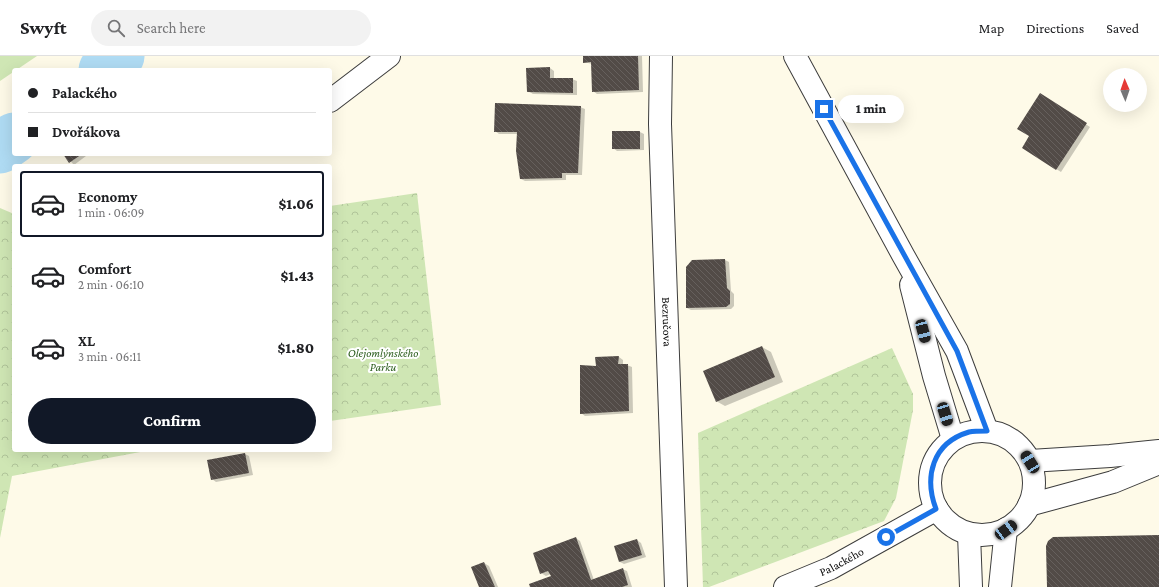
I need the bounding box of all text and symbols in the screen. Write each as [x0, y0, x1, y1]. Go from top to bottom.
search box [91, 10, 371, 46]
text: Swyft [20, 17, 67, 38]
icon: search [105, 17, 127, 39]
text: Search here [137, 20, 206, 36]
text: Map [979, 20, 1004, 36]
text: Directions [1026, 20, 1084, 36]
text: Saved [1106, 20, 1139, 36]
north arrow [1103, 68, 1147, 112]
map controls [1103, 68, 1147, 112]
text: Palackého [52, 85, 117, 101]
callout: 1 min [838, 95, 904, 123]
route end [815, 100, 833, 118]
text: 1 min [856, 101, 886, 116]
text: Dvořákova [52, 124, 120, 140]
icon: car [30, 186, 66, 222]
text: Economy [78, 189, 137, 205]
text: $1.06 [279, 196, 314, 212]
text: 1 min · 06:09 [78, 205, 144, 220]
icon: car [30, 258, 66, 294]
text: Comfort [78, 261, 132, 277]
text: $1.43 [281, 268, 314, 284]
text: 2 min · 06:10 [78, 277, 144, 292]
street label: Bezručova [659, 297, 675, 347]
car [914, 318, 932, 344]
icon: car [30, 330, 66, 366]
text: XL [78, 333, 95, 349]
text: $1.80 [278, 340, 314, 356]
park label: Olejomlýnského Parku [348, 346, 418, 374]
text: 3 min · 06:11 [78, 349, 141, 364]
button: Confirm [28, 398, 316, 444]
car [936, 401, 954, 427]
car [1019, 449, 1041, 475]
car [993, 518, 1019, 542]
route start [877, 528, 895, 546]
street label: Palackého [817, 544, 866, 579]

